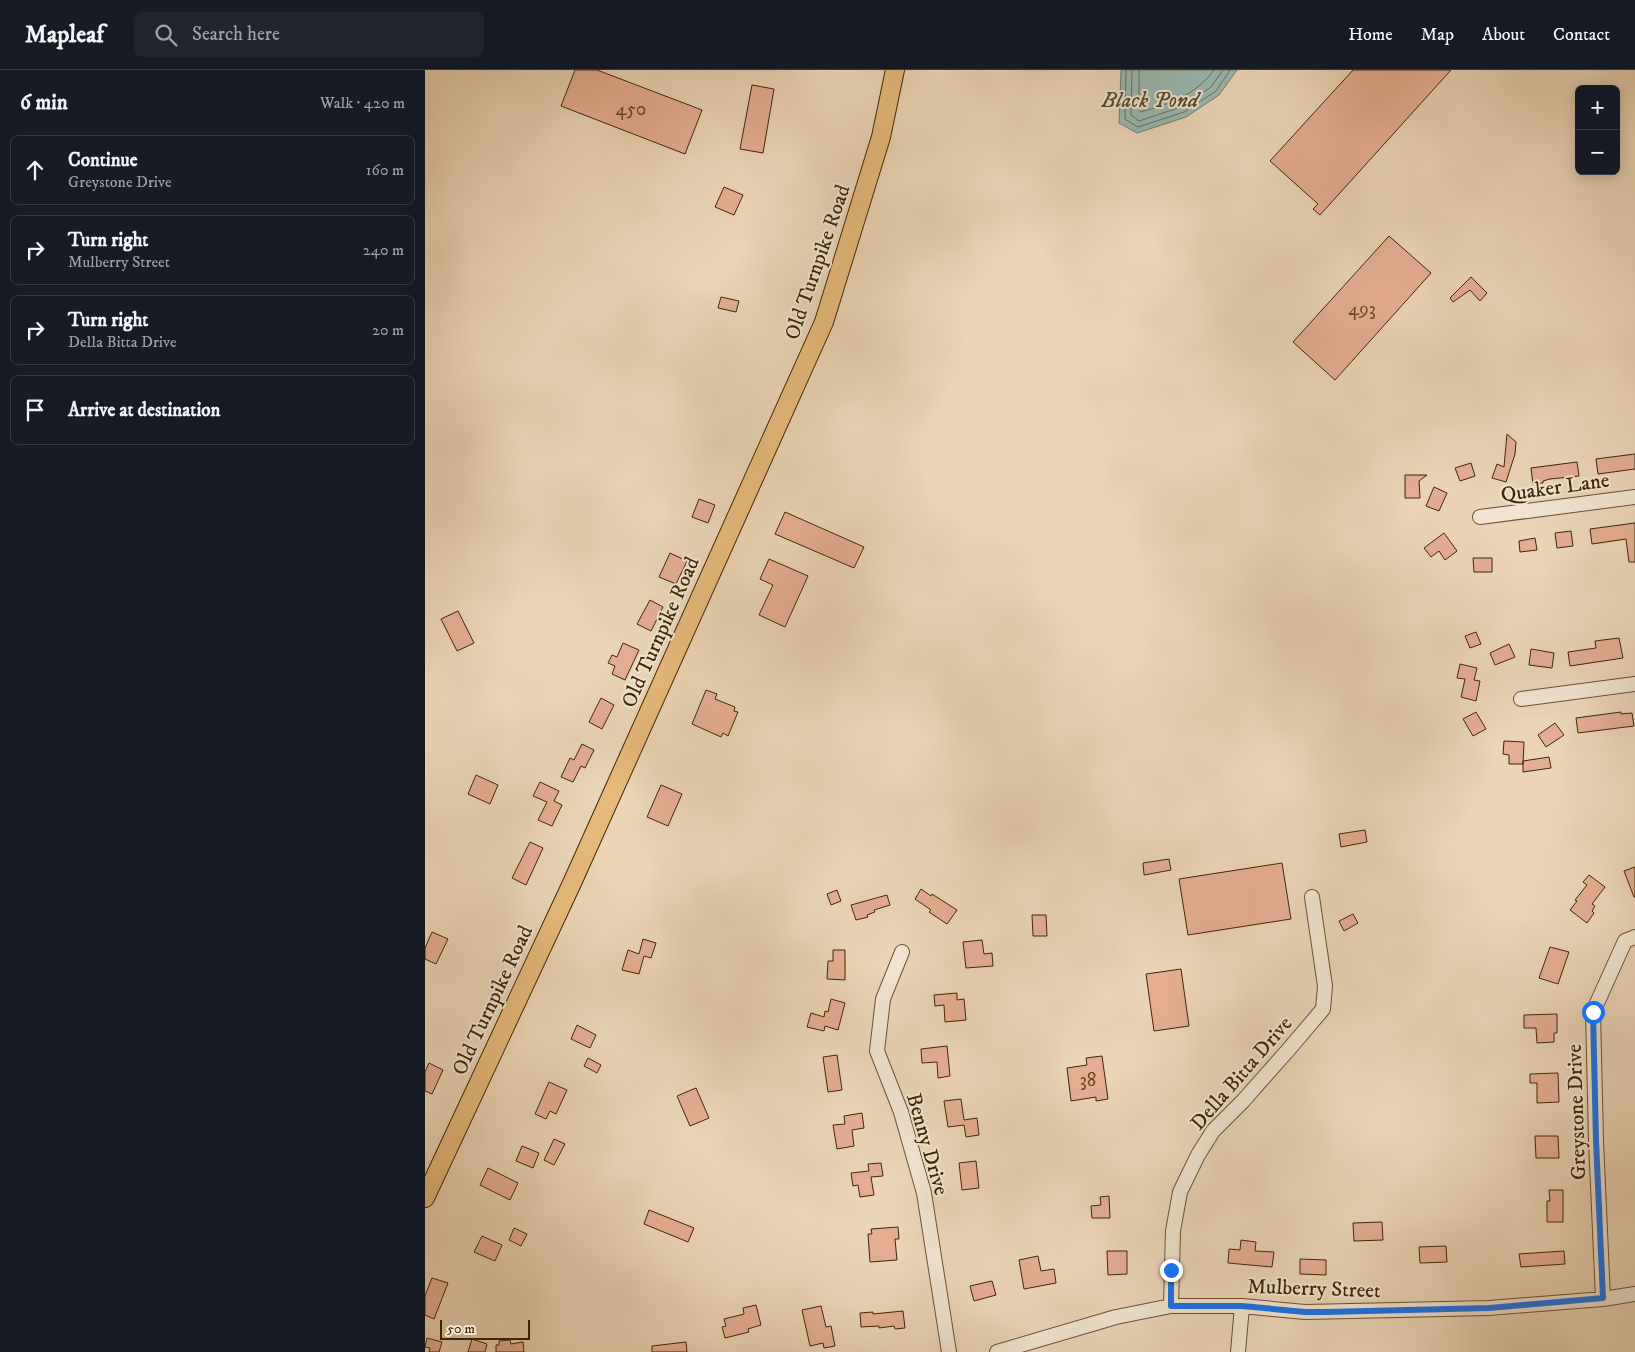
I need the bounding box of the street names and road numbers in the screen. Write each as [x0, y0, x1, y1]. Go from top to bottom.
street label: Old Turnpike Road [779, 181, 857, 343]
street label: Quaker Lane [1499, 467, 1611, 508]
street label: Old Turnpike Road [616, 553, 706, 712]
street label: Old Turnpike Road [447, 921, 539, 1079]
street label: Della Bitta Drive [1185, 1011, 1299, 1136]
street label: Greystone Drive [1562, 1043, 1592, 1180]
street label: Benny Drive [900, 1090, 954, 1199]
street label: Mulberry Street [1247, 1274, 1381, 1304]

